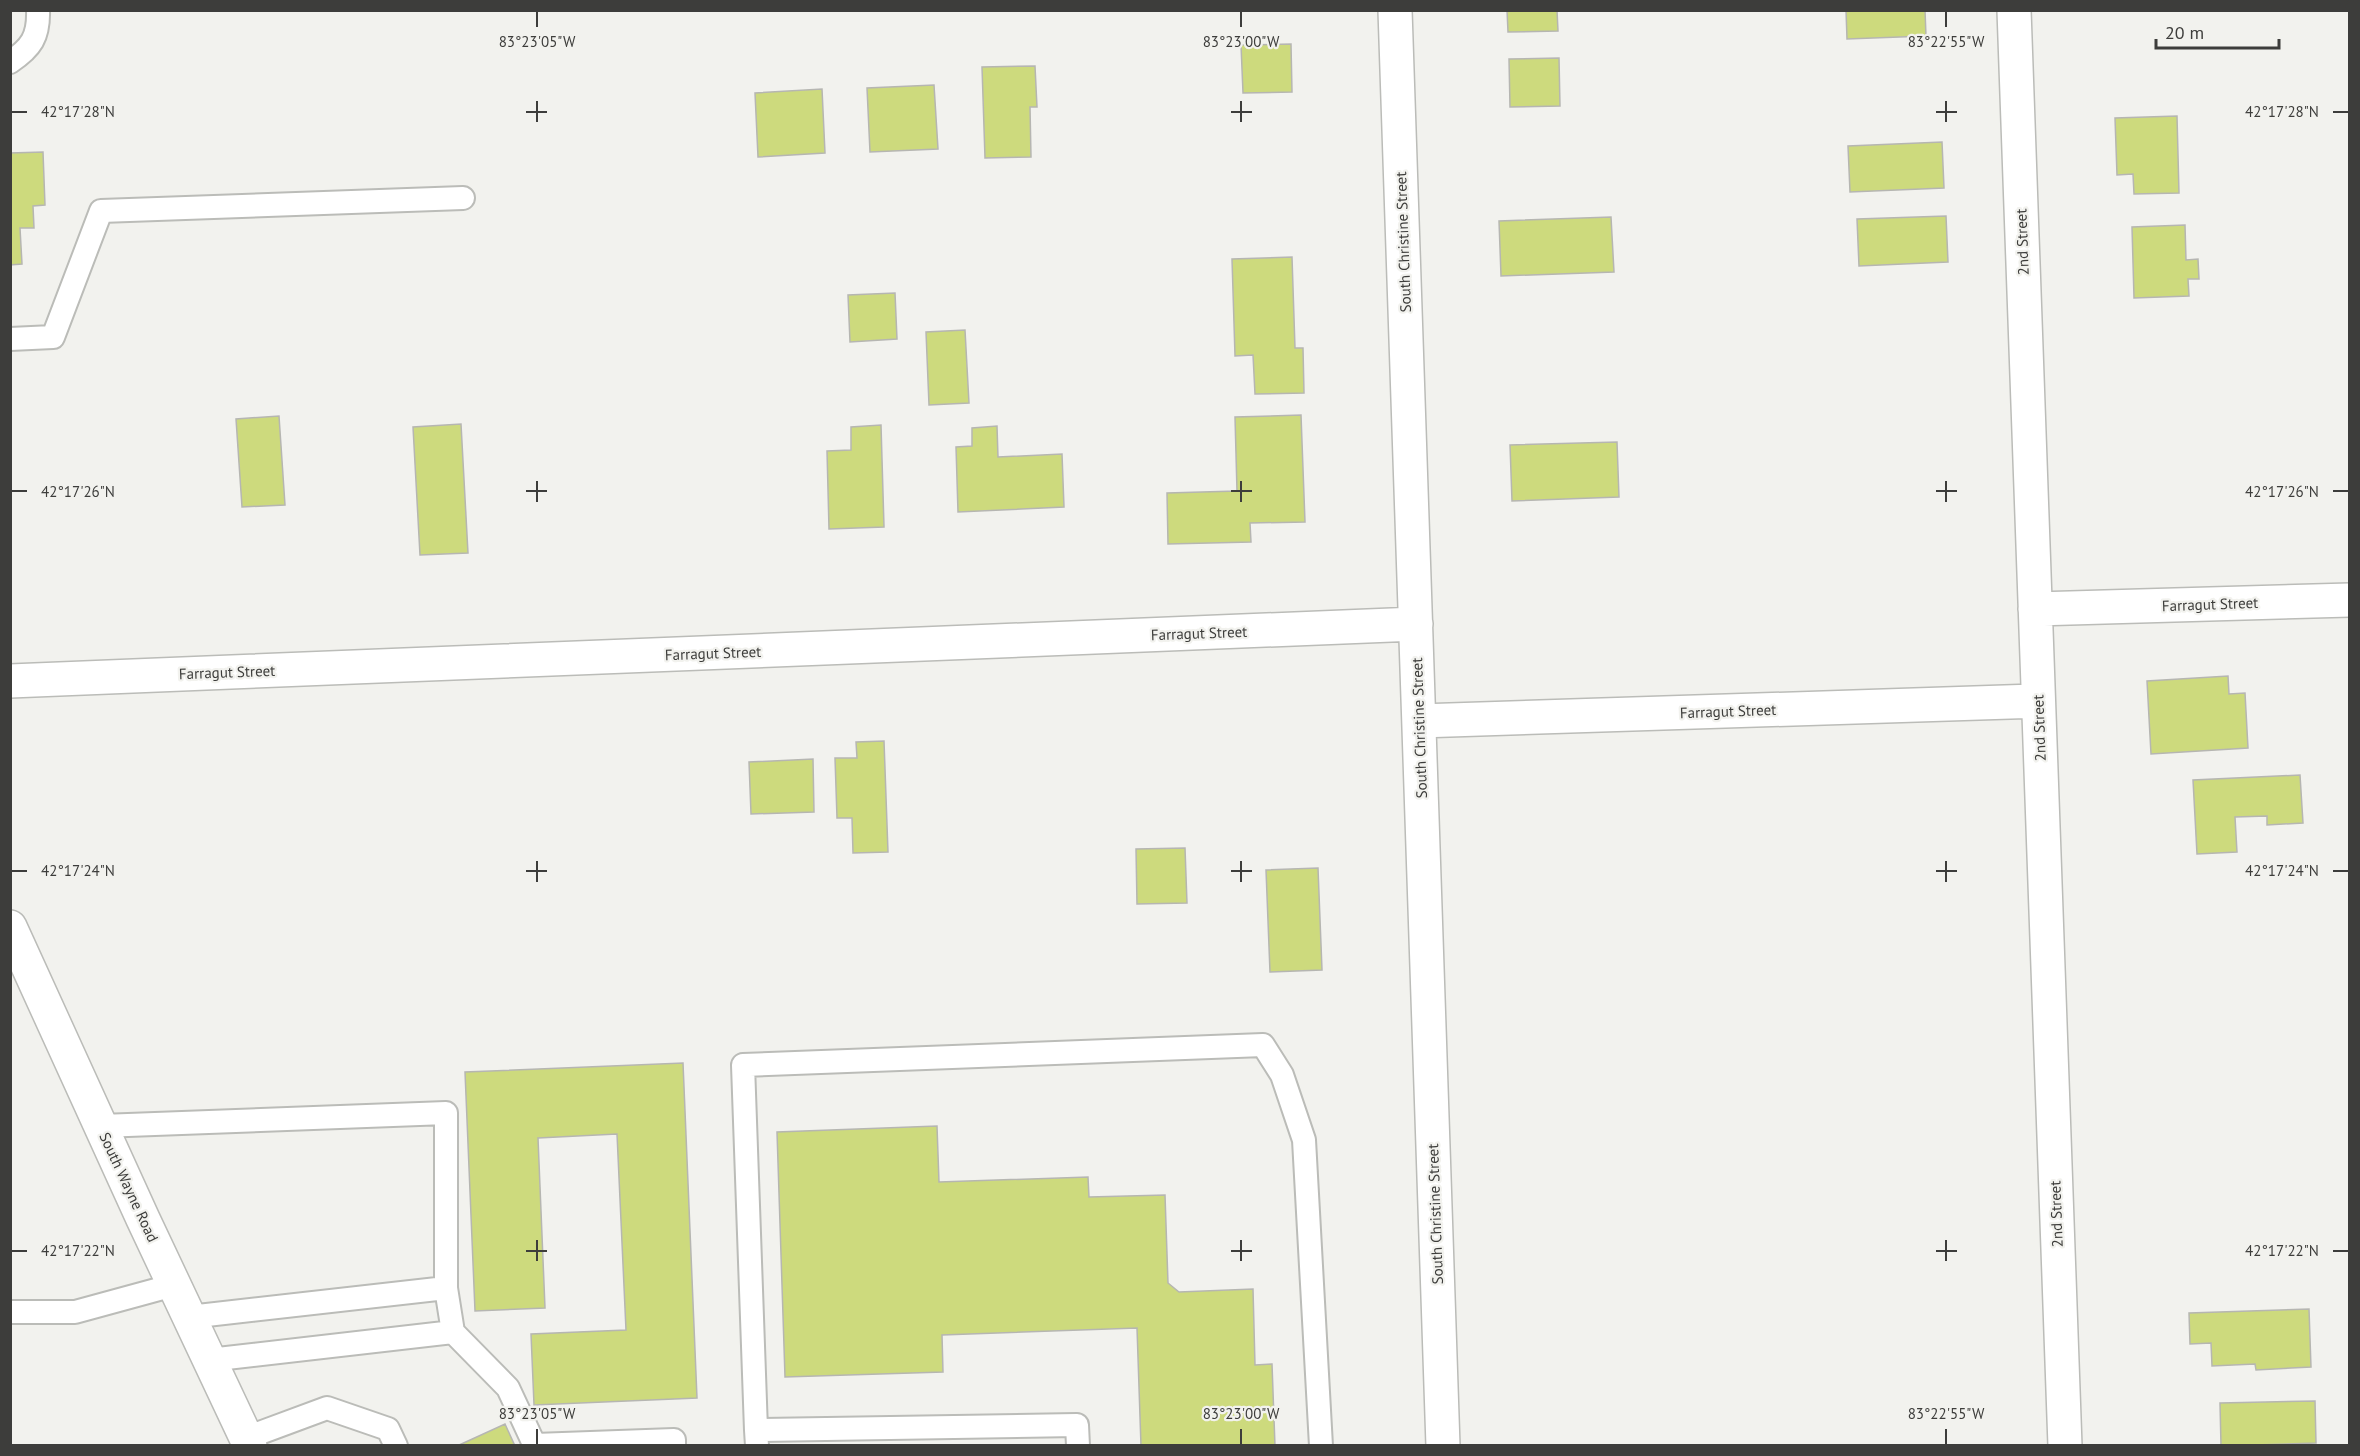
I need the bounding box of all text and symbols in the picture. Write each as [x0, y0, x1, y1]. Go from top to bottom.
scale bar [2156, 12, 2279, 50]
text: 20 m [2165, 21, 2204, 44]
text: 83°23'05"W [499, 32, 576, 51]
text: 83°23'00"W [1203, 32, 1280, 51]
text: 83°22'55"W [1908, 32, 1985, 51]
text: 42°17'28"N [41, 102, 115, 121]
text: 42°17'28"N [2245, 102, 2319, 121]
street label: South Christine Street [1391, 171, 1415, 313]
street label: 2nd Street [2011, 208, 2033, 276]
text: 42°17'26"N [41, 482, 115, 501]
text: 42°17'26"N [2245, 482, 2319, 501]
street label: Farragut Street [2162, 593, 2258, 615]
street label: Farragut Street [1151, 622, 1247, 644]
street label: Farragut Street [665, 642, 761, 664]
street label: South Christine Street [1407, 657, 1431, 799]
street label: Farragut Street [179, 661, 275, 683]
street label: 2nd Street [2028, 694, 2050, 762]
street label: Farragut Street [1680, 700, 1776, 722]
text: 42°17'24"N [41, 861, 115, 880]
text: 42°17'24"N [2245, 861, 2319, 880]
street label: South Wayne Road [95, 1129, 163, 1245]
street label: South Christine Street [1423, 1143, 1447, 1285]
street label: 2nd Street [2045, 1180, 2067, 1248]
text: 42°17'22"N [41, 1241, 115, 1260]
text: 42°17'22"N [2245, 1241, 2319, 1260]
text: 83°23'05"W [499, 1404, 576, 1423]
text: 83°23'00"W [1203, 1404, 1280, 1423]
text: 83°22'55"W [1908, 1404, 1985, 1423]

